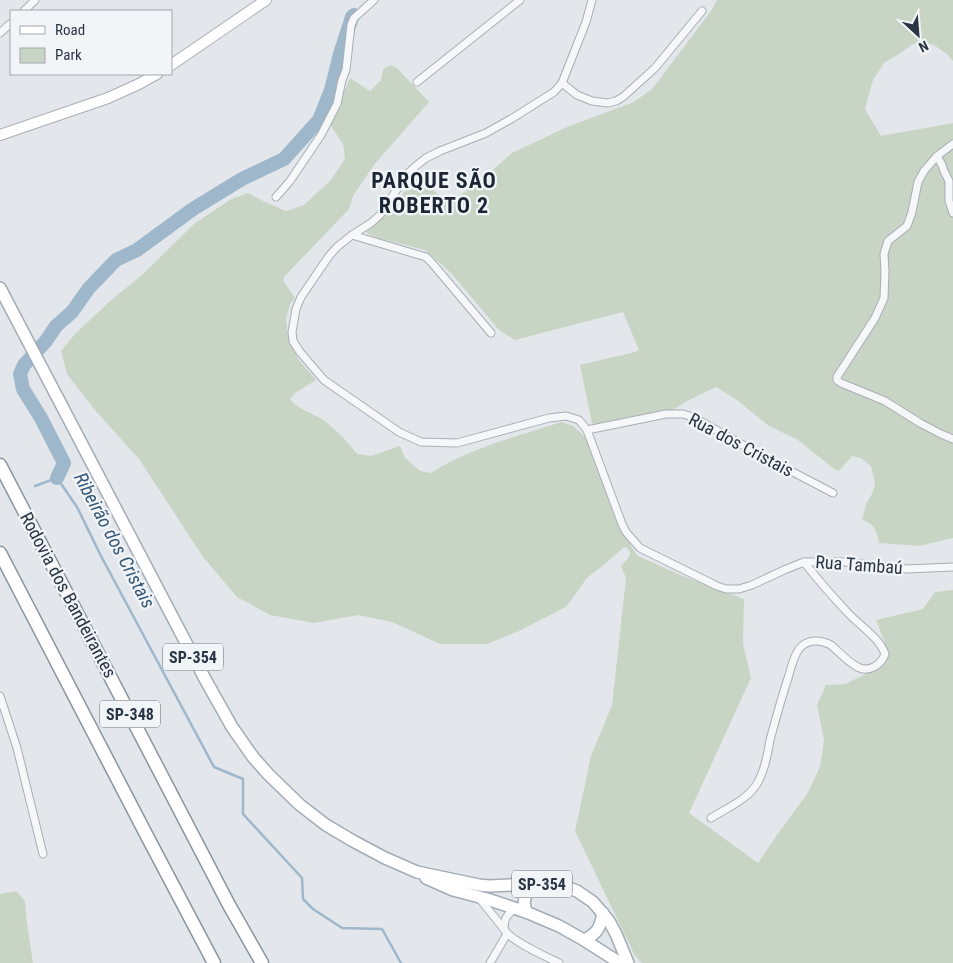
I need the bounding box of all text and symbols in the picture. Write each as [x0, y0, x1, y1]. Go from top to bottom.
legend [10, 10, 172, 75]
north arrow [893, 10, 943, 60]
text: Road [55, 21, 85, 39]
text: N [916, 38, 931, 56]
text: Park [55, 46, 82, 64]
district label: PARQUE SÃO ROBERTO 2 [371, 168, 497, 218]
street label: Rua dos Cristais [685, 408, 797, 481]
water label: Ribeirão dos Cristais [69, 468, 160, 612]
street label: Rodovia dos Bandeirantes [16, 508, 121, 681]
street label: Rua Tambaú [815, 551, 903, 578]
road number: SP-354 [163, 644, 223, 670]
road number: SP-348 [100, 701, 160, 728]
road number: SP-354 [512, 871, 572, 898]

